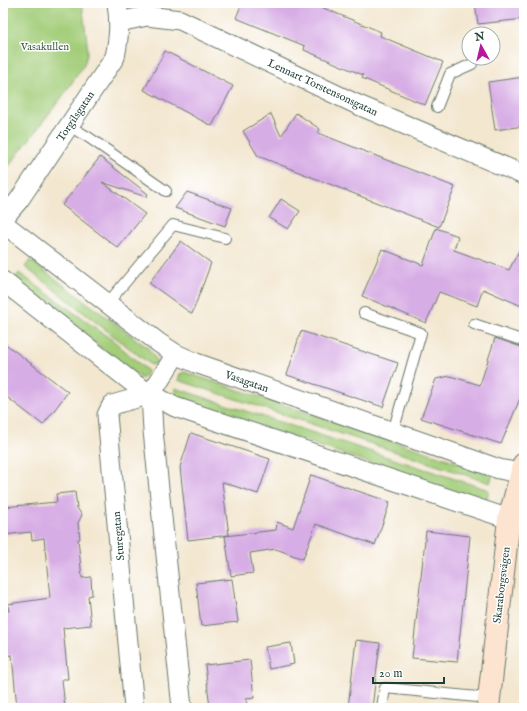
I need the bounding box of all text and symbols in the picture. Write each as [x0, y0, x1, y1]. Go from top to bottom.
north arrow [461, 26, 501, 66]
text: N [473, 29, 486, 45]
park label: Vasakullen [20, 40, 69, 54]
street label: Lennart Torstensonsgatan [265, 56, 380, 120]
street label: Torgilsgatan [54, 89, 98, 144]
street label: Vasagatan [222, 368, 270, 396]
street label: Sturegatan [110, 511, 128, 561]
street label: Skaraborgsvägen [490, 546, 514, 624]
scale bar [373, 659, 444, 685]
text: 20 m [379, 666, 402, 681]

